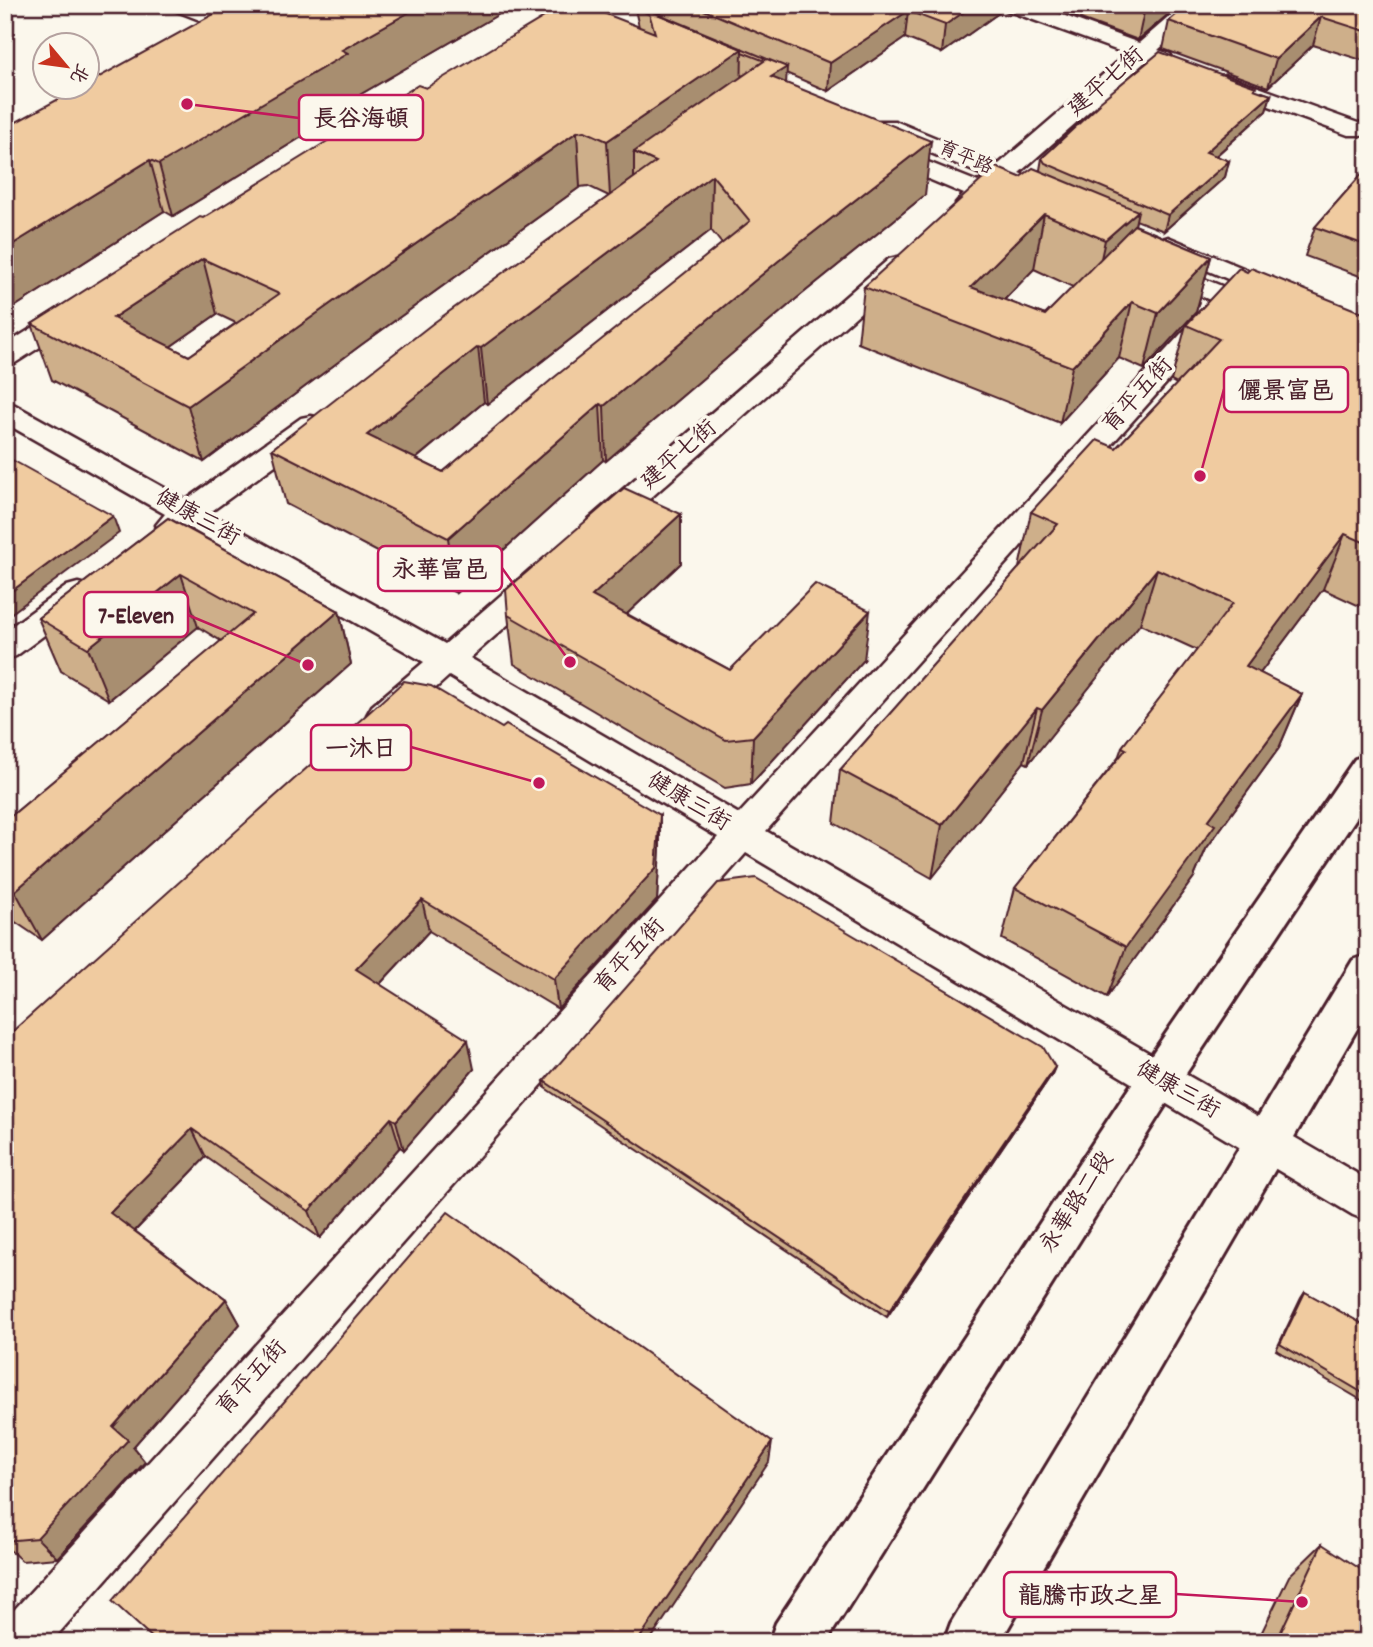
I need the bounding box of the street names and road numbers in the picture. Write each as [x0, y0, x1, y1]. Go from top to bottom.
street label: 建平七街 [1061, 40, 1153, 126]
street label: 育平路 [933, 135, 997, 183]
street label: 育平五街 [1096, 351, 1182, 441]
street label: 建平七街 [634, 413, 726, 499]
street label: 健康三街 [149, 482, 245, 556]
street label: 健康三街 [640, 765, 736, 841]
street label: 育平五街 [588, 912, 674, 1002]
street label: 健康三街 [1129, 1054, 1225, 1128]
street label: 永華路二段 [1033, 1146, 1123, 1260]
street label: 育平五街 [210, 1334, 296, 1424]

